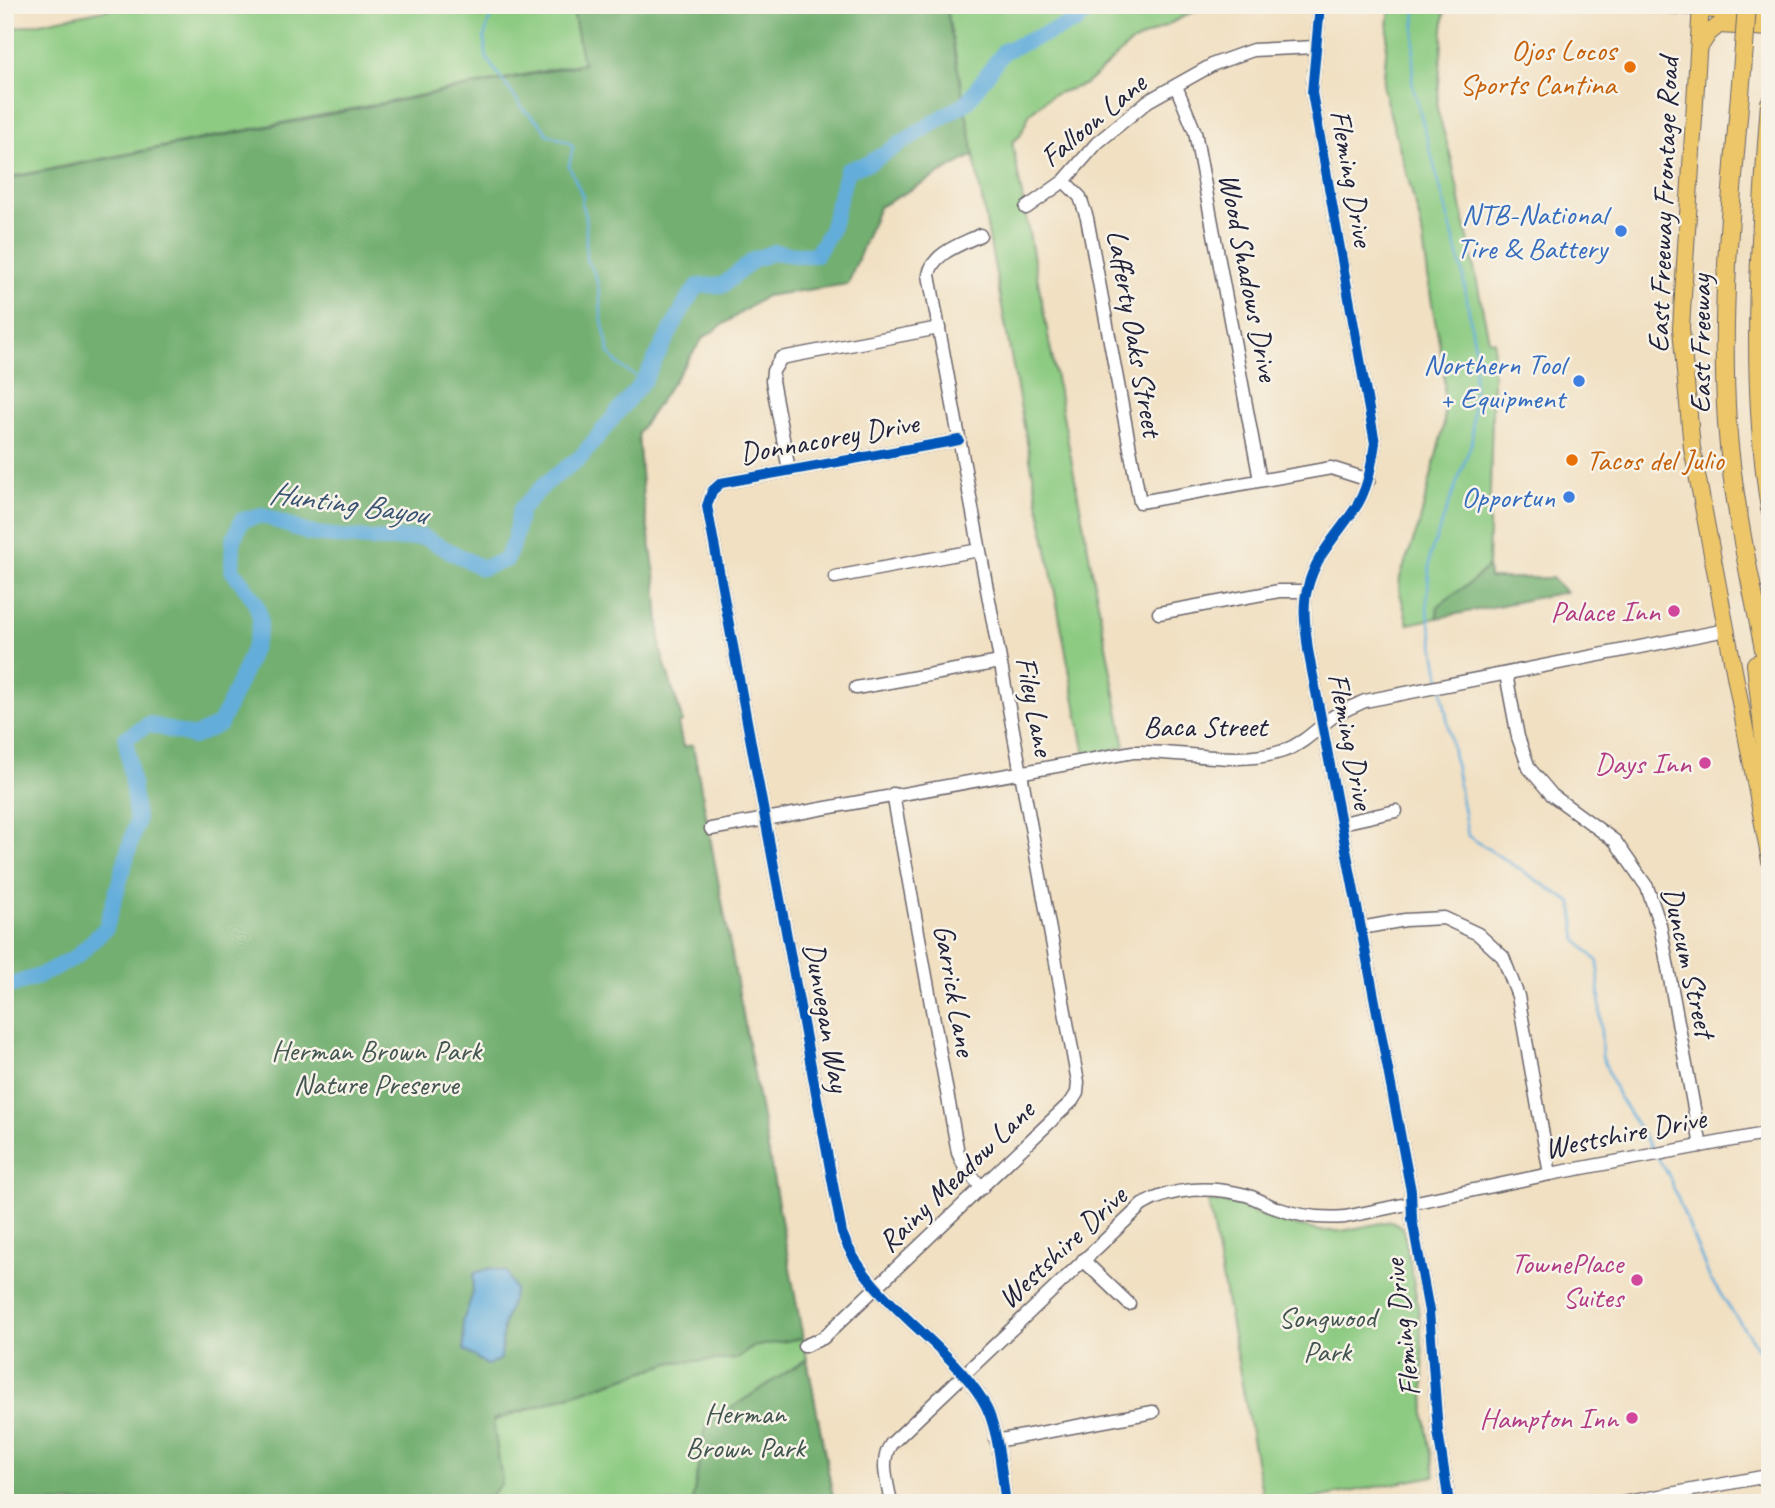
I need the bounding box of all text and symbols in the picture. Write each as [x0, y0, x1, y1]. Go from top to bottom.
place label: Ojos Locos Sports Cantina [1459, 31, 1619, 103]
street label: East Freeway Frontage Road [1639, 53, 1687, 353]
marker: Ojos Locos Sports Cantina [1622, 59, 1638, 75]
street label: Falloon Lane [1032, 63, 1156, 175]
street label: Fleming Drive [1321, 107, 1383, 251]
street label: Wood Shadows Drive [1210, 170, 1288, 386]
place label: NTB-National Tire & Battery [1456, 195, 1612, 267]
marker: NTB-National Tire & Battery [1613, 223, 1629, 239]
street label: Lafferty Oaks Street [1098, 227, 1172, 442]
street label: East Freeway [1681, 273, 1719, 414]
place label: Northern Tool + Equipment [1423, 345, 1570, 417]
marker: Northern Tool + Equipment [1571, 373, 1587, 389]
street label: Donnacorey Drive [737, 403, 923, 472]
place label: Tacos del Julio [1586, 441, 1725, 479]
marker: Tacos del Julio [1564, 452, 1580, 468]
water label: Hunting Bayou [267, 472, 434, 535]
place label: Opportun [1461, 478, 1555, 516]
marker: Opportun [1561, 489, 1577, 505]
place label: Palace Inn [1551, 592, 1661, 630]
marker: Palace Inn [1666, 603, 1682, 619]
street label: Filey Lane [1007, 653, 1064, 761]
street label: Fleming Drive [1319, 670, 1383, 814]
street label: Baca Street [1143, 707, 1270, 745]
place label: Days Inn [1594, 744, 1692, 782]
marker: Days Inn [1697, 755, 1713, 771]
street label: Duncum Street [1653, 883, 1726, 1045]
street label: Garrick Lane [925, 921, 986, 1061]
street label: Dunvegan Way [795, 940, 859, 1096]
park label: Herman Brown Park Nature Preserve [271, 1031, 483, 1103]
street label: Rainy Meadow Lane [870, 1090, 1044, 1260]
street label: Westshire Drive [1541, 1098, 1711, 1167]
street label: Westshire Drive [989, 1176, 1136, 1317]
place label: TownePlace Suites [1511, 1244, 1626, 1316]
street label: Fleming Drive [1374, 1255, 1429, 1399]
marker: TownePlace Suites [1629, 1272, 1645, 1288]
park label: Songwood Park [1278, 1298, 1380, 1370]
park label: Herman Brown Park [685, 1394, 807, 1466]
place label: Hampton Inn [1480, 1399, 1619, 1437]
marker: Hampton Inn [1624, 1410, 1640, 1426]

